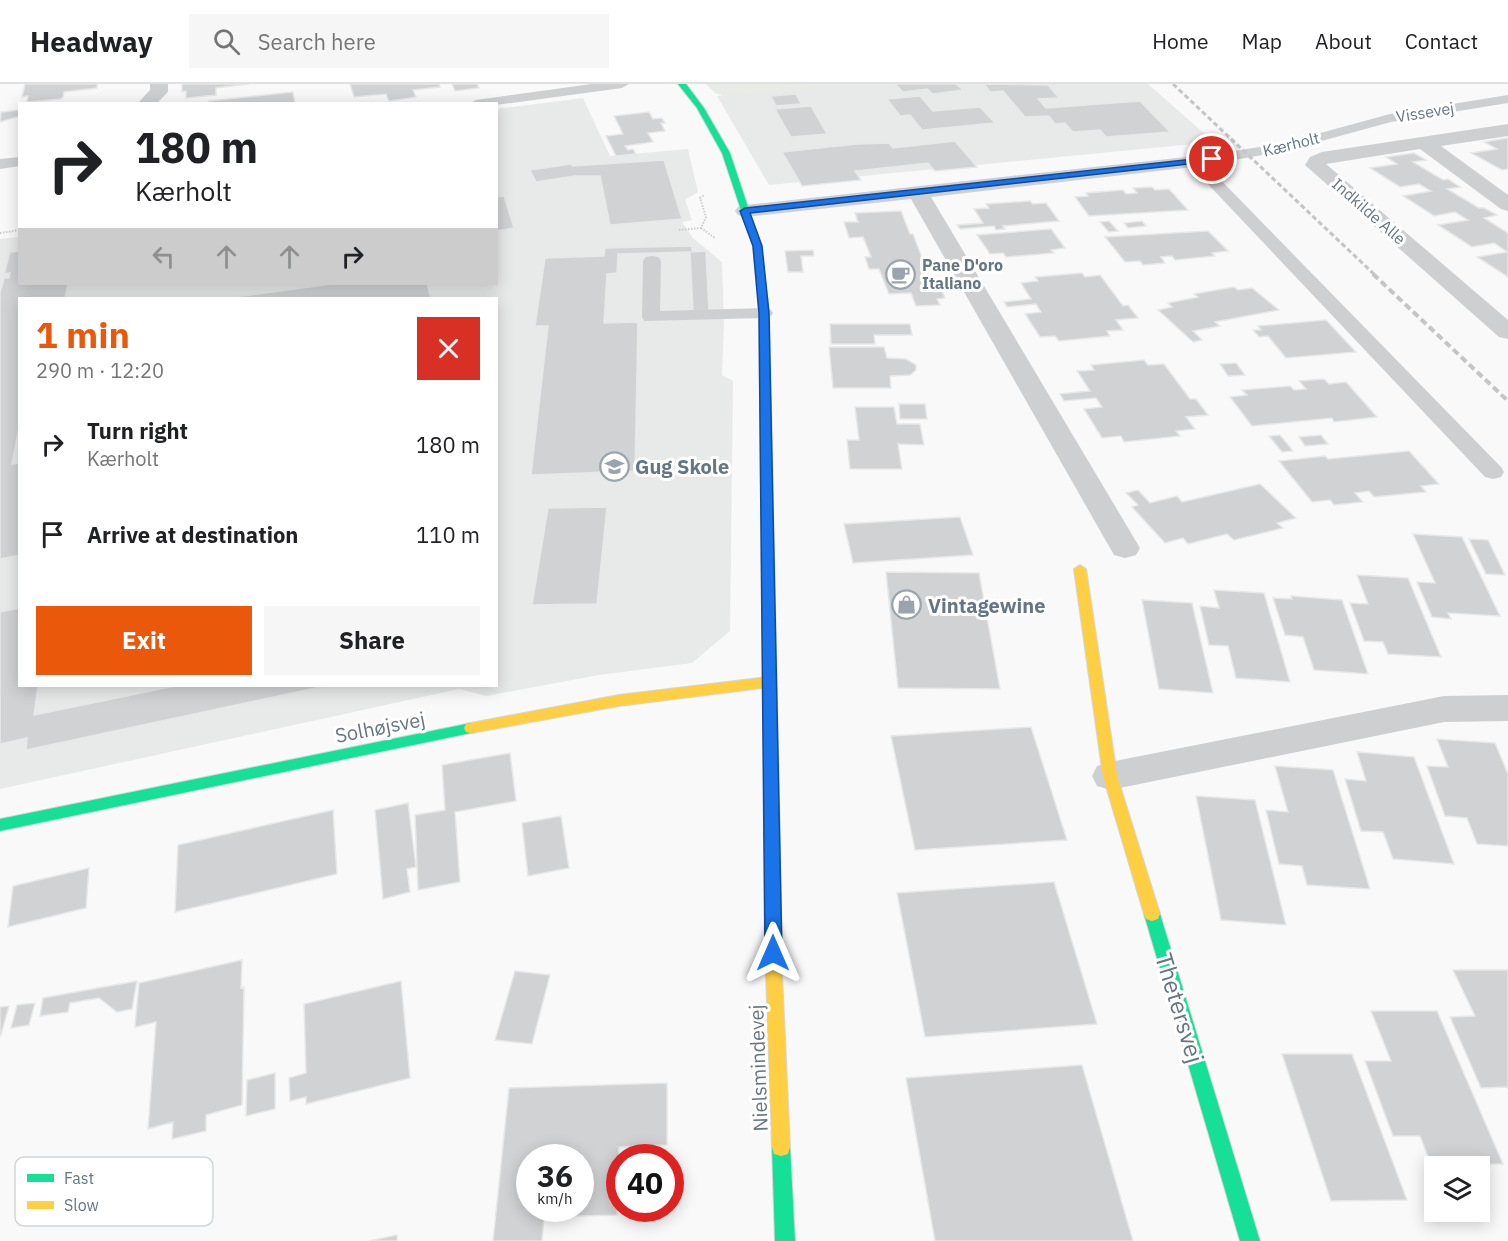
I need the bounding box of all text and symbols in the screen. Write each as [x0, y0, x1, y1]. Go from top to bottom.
search box [189, 14, 609, 68]
text: Headway [30, 23, 153, 60]
icon: search [210, 25, 243, 58]
text: Search here [258, 27, 376, 56]
text: Home [1152, 27, 1209, 55]
text: Map [1242, 27, 1282, 55]
text: About [1315, 27, 1372, 55]
text: Contact [1405, 27, 1478, 55]
street label: Vissevej [1395, 98, 1455, 126]
text: 180 m [135, 120, 258, 175]
icon: right [36, 126, 114, 204]
street label: Kærholt [1261, 127, 1321, 161]
pin [1186, 133, 1237, 184]
icon: arrive [1195, 142, 1228, 175]
text: Kærholt [135, 173, 232, 208]
street label: Indkilde Alle [1328, 174, 1410, 249]
icon: left [147, 240, 180, 273]
icon: ahead [210, 240, 243, 273]
icon: ahead [273, 240, 306, 273]
icon: right [336, 240, 369, 273]
place label: Pane D'oro Italiano [922, 255, 1003, 293]
cafe icon: Pane D'oro Italiano [885, 258, 917, 290]
text: 1 min [36, 311, 130, 358]
button: close [417, 317, 480, 380]
text: 290 m · 12:20 [36, 357, 164, 384]
text: Turn right [87, 416, 188, 445]
icon: right [36, 428, 69, 461]
text: 180 m [416, 430, 480, 459]
text: Kærholt [87, 445, 159, 472]
school or university icon: Gug Skole [598, 450, 630, 482]
place label: Gug Skole [635, 453, 729, 480]
icon: arrive [36, 518, 69, 551]
text: Arrive at destination [87, 520, 298, 549]
text: 110 m [416, 520, 480, 549]
shop icon: Vintagewine [891, 589, 923, 621]
place label: Vintagewine [928, 592, 1045, 619]
button: Exit [36, 606, 252, 675]
button: Share [264, 606, 480, 675]
street label: Solhøjsvej [333, 705, 427, 749]
position arrow [741, 921, 805, 985]
street label: Thetersvej [1148, 949, 1212, 1067]
street label: Nielsmindevej [742, 1004, 774, 1132]
speed limit sign: 40 [606, 1144, 684, 1222]
text: 36 [537, 1156, 573, 1195]
map controls [1424, 1156, 1490, 1222]
button: layers [1424, 1156, 1490, 1222]
legend [15, 1157, 213, 1226]
text: Fast [64, 1168, 94, 1188]
text: km/h [537, 1189, 573, 1208]
text: Slow [64, 1195, 99, 1215]

